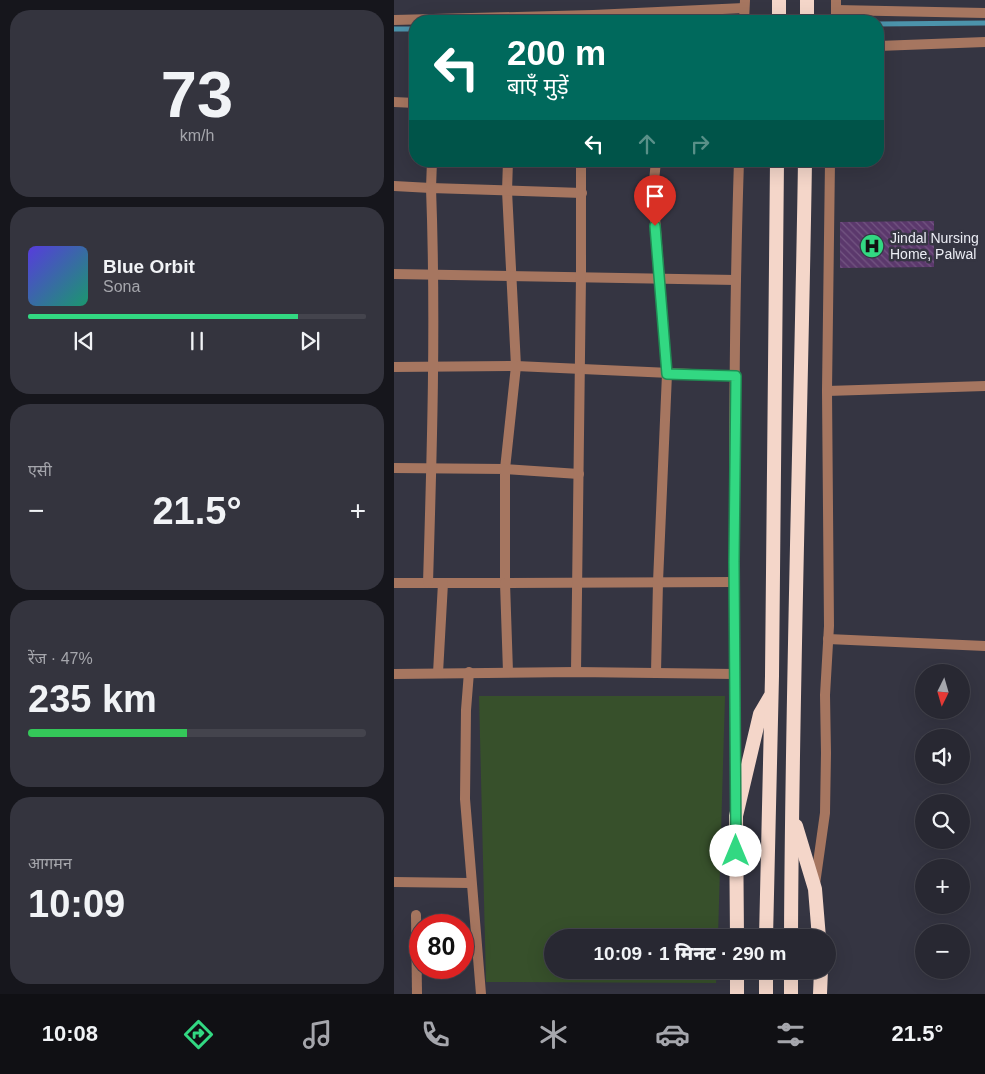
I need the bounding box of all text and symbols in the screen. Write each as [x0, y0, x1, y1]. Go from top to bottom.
text: 200 m [507, 33, 606, 72]
icon: left [424, 35, 489, 100]
text: 73 [161, 58, 233, 131]
text: बाएँ मुड़ें [507, 74, 568, 99]
text: km/h [180, 127, 214, 144]
icon: left [580, 130, 608, 158]
icon: ahead [633, 130, 661, 158]
icon: right [686, 130, 714, 158]
pin [634, 175, 676, 226]
icon: arrive [641, 182, 669, 210]
place label: Jindal Nursing Home, Palwal [890, 230, 979, 262]
hospital icon: Jindal Nursing Home, Palwal [859, 233, 885, 259]
text: Blue Orbit [103, 256, 195, 277]
text: Sona [103, 278, 140, 295]
icon: previous [70, 327, 98, 355]
icon: pause [183, 327, 211, 355]
icon: next [296, 327, 324, 355]
text: एसी [28, 462, 52, 479]
text: 21.5° [152, 490, 242, 532]
text: − [28, 495, 44, 526]
text: + [350, 495, 366, 526]
text: रेंज · 47% [28, 650, 93, 667]
north arrow [915, 664, 970, 719]
map controls [915, 664, 970, 979]
text: 235 km [28, 678, 157, 720]
button: sound [915, 729, 970, 784]
button: search [915, 794, 970, 849]
position arrow [709, 824, 761, 876]
text: आगमन [28, 855, 72, 872]
button: + [915, 859, 970, 914]
text: 10:09 [28, 883, 125, 925]
speed limit sign: 80 [409, 914, 474, 979]
button: − [915, 924, 970, 979]
text: 10:09 · 1 मिनट · 290 m [594, 943, 787, 964]
icon: directions [181, 1017, 216, 1052]
icon: music [300, 1017, 335, 1052]
icon: phone [418, 1017, 453, 1052]
icon: climate [536, 1017, 571, 1052]
icon: car [655, 1017, 690, 1052]
icon: filters [773, 1017, 808, 1052]
text: 10:08 [42, 1021, 98, 1046]
text: 21.5° [892, 1021, 943, 1046]

